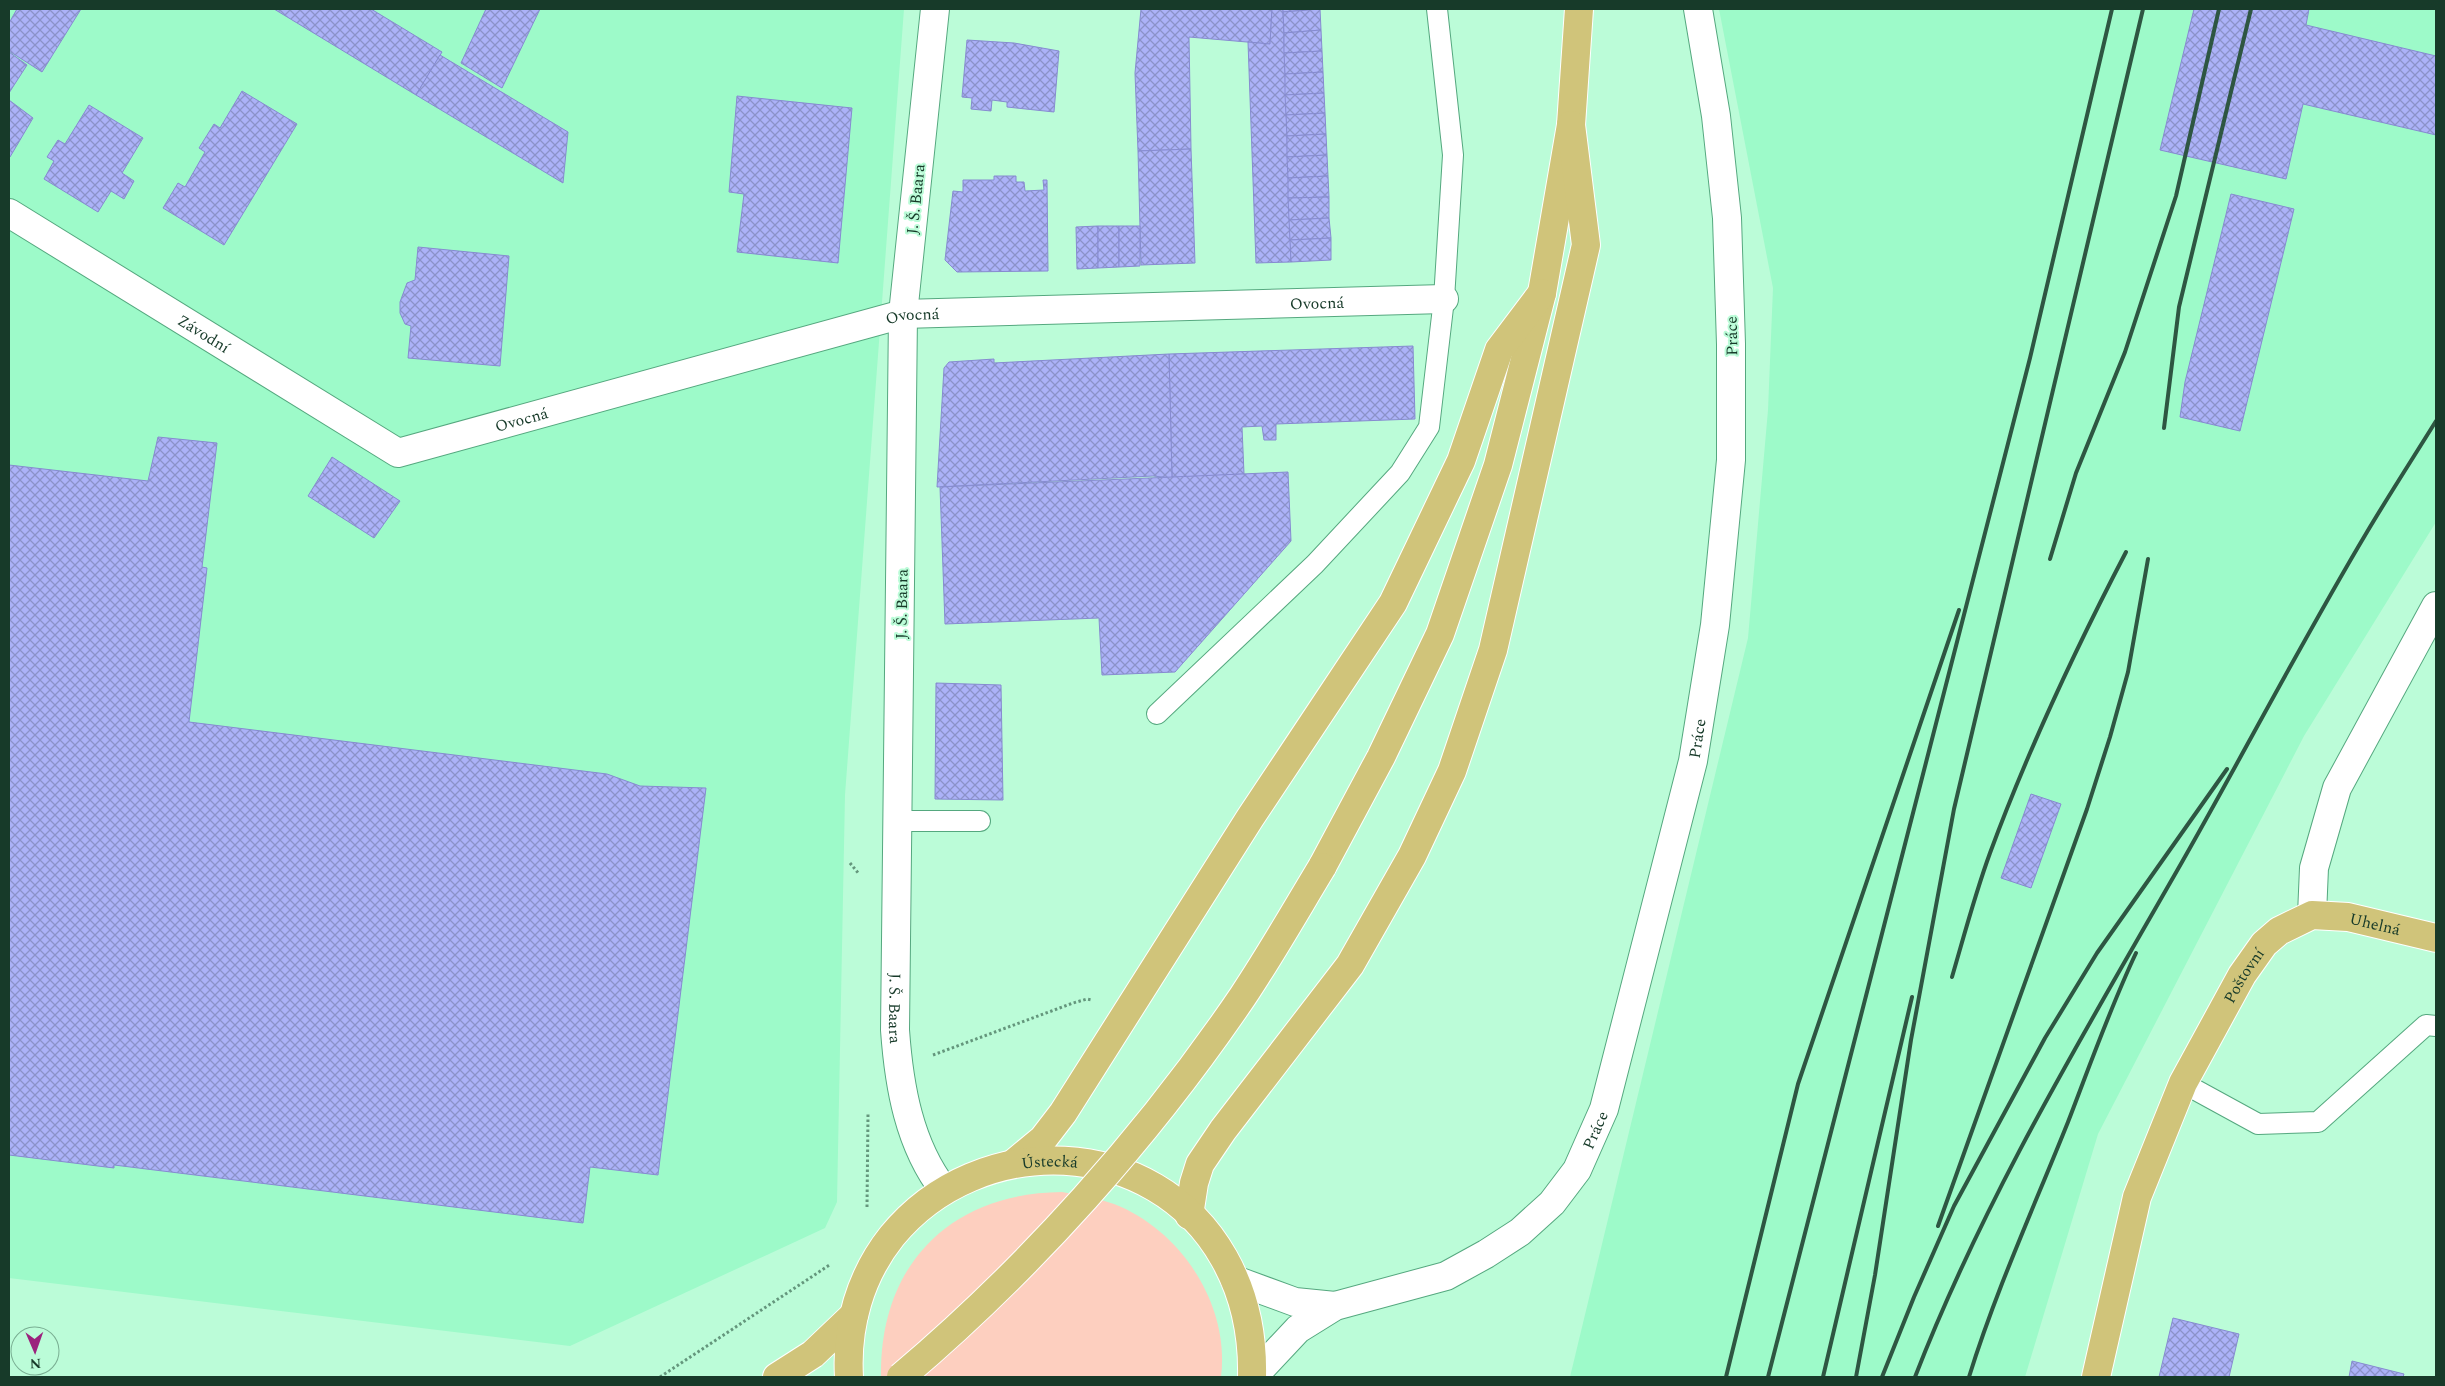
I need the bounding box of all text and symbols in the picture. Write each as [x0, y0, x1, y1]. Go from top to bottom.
street label: J. Š. Baara [900, 163, 932, 235]
street label: Ovocná [1289, 291, 1345, 316]
street label: Ovocná [883, 302, 940, 331]
street label: Závodní [172, 309, 235, 360]
street label: Práce [1720, 316, 1744, 356]
street label: Ovocná [492, 401, 551, 439]
street label: J. Š. Baara [889, 568, 915, 639]
street label: Práce [1683, 717, 1713, 760]
street label: Uhelná [2347, 907, 2403, 942]
street label: Poštovní [2218, 942, 2271, 1008]
street label: J. Š. Baara [882, 973, 907, 1045]
street label: Práce [1577, 1107, 1615, 1153]
street label: Ústecká [1020, 1149, 1079, 1176]
north arrow [10, 1326, 60, 1376]
text: N [29, 1353, 42, 1374]

